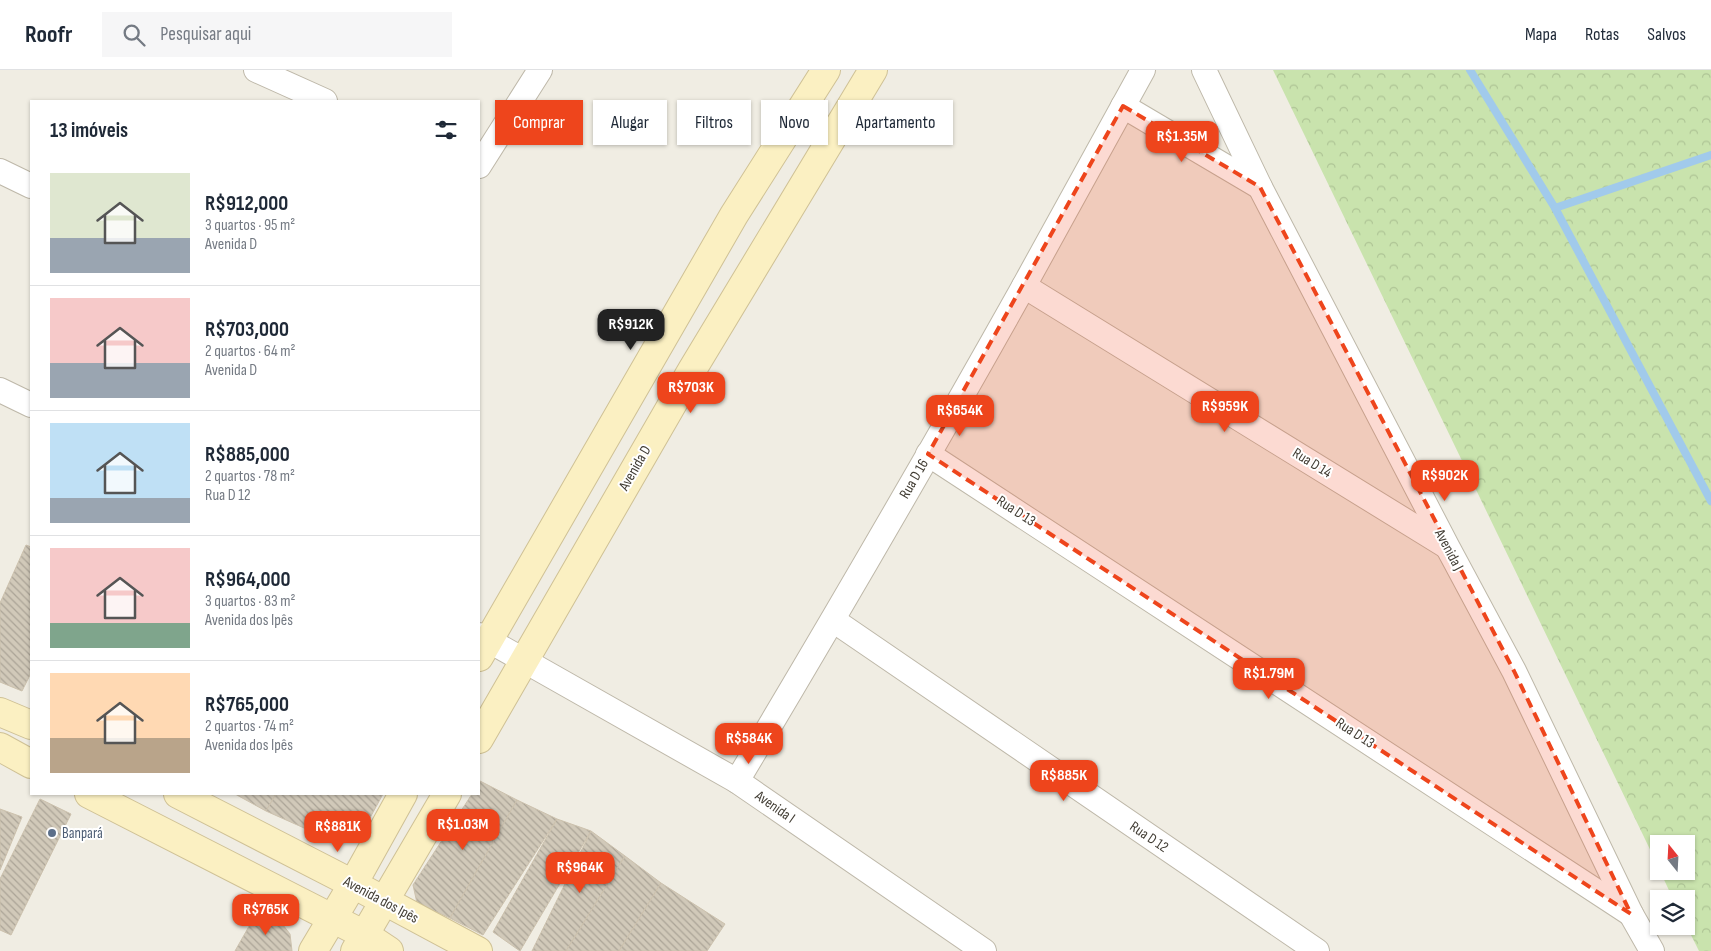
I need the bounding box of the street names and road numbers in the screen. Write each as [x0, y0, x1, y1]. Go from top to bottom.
street label: Avenida D [614, 442, 655, 495]
street label: Rua D 14 [1289, 444, 1335, 482]
street label: Rua D 16 [895, 456, 933, 502]
street label: Rua D 13 [993, 491, 1039, 531]
street label: Avenida J [1430, 525, 1468, 574]
street label: Rua D 13 [1332, 713, 1378, 753]
street label: Avenida I [750, 786, 799, 828]
street label: Rua D 12 [1126, 817, 1172, 857]
street label: Avenida dos Ipês [339, 872, 422, 928]

